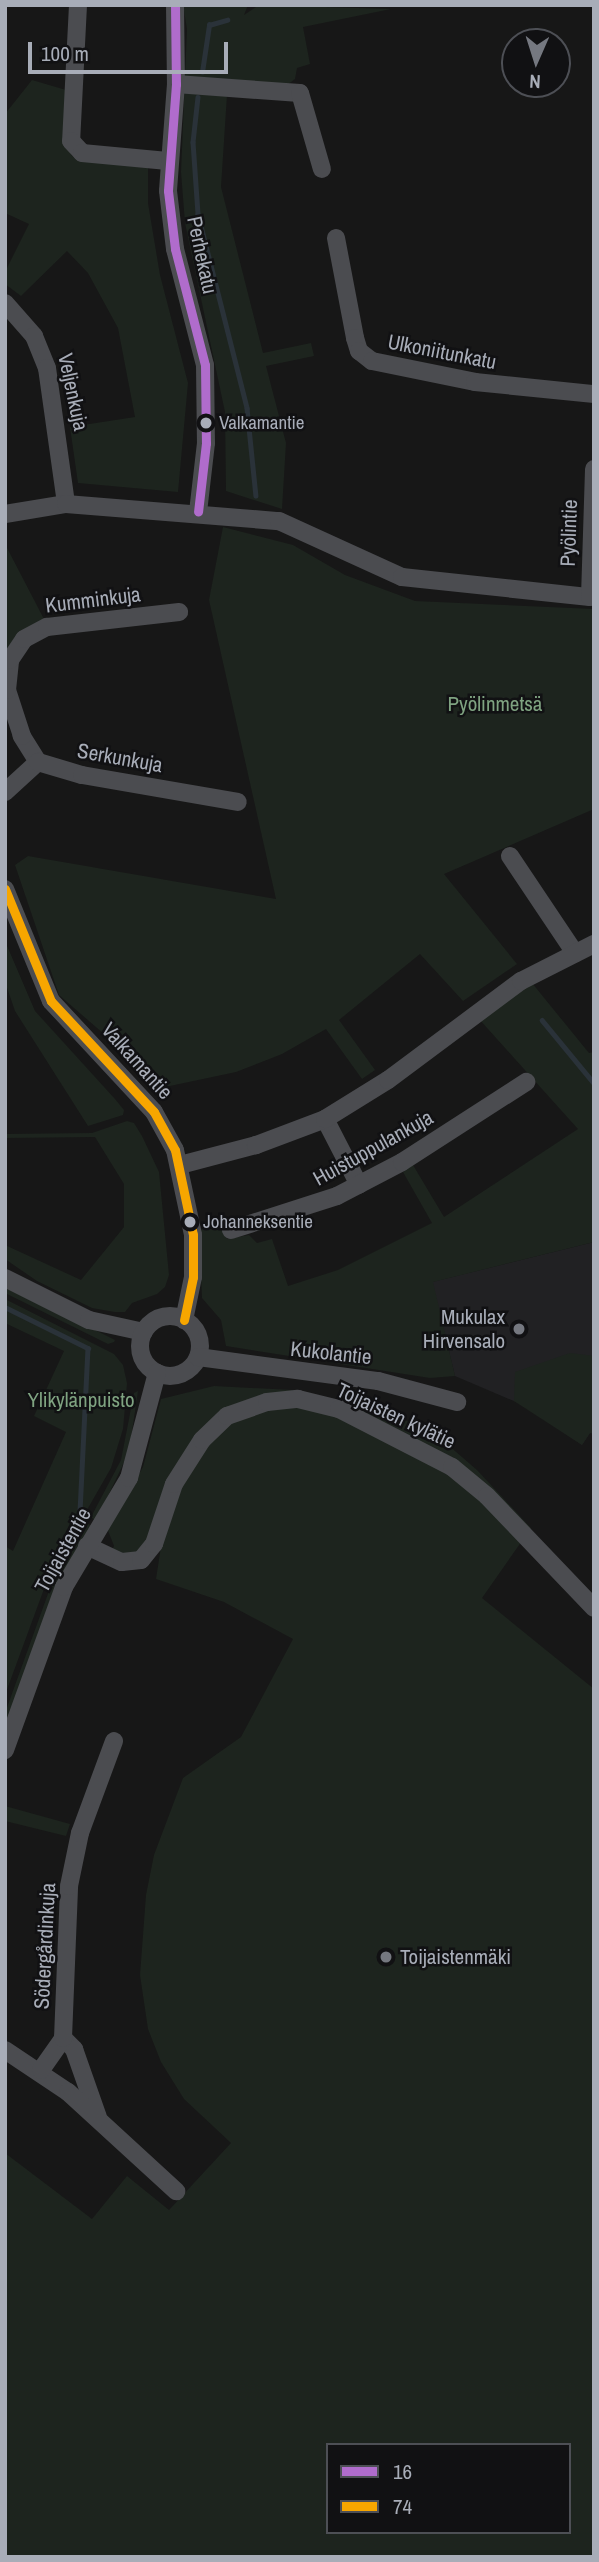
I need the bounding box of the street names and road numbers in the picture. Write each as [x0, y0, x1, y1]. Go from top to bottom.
street label: Perhekatu [182, 214, 222, 296]
street label: Ulkoniitunkatu [386, 329, 498, 375]
street label: Veljenkuja [53, 351, 93, 433]
street label: Pyölintie [555, 499, 583, 567]
street label: Kumminkuja [44, 582, 142, 618]
street label: Serkunkuja [75, 738, 165, 778]
street label: Valkamantie [96, 1017, 178, 1105]
street label: Huistuppulankuja [309, 1105, 437, 1191]
street label: Kukolantie [289, 1336, 373, 1370]
street label: Toijaisten kylätie [333, 1377, 459, 1455]
street label: Toijaistentie [29, 1503, 97, 1597]
street label: Södergårdinkuja [29, 1882, 61, 2010]

